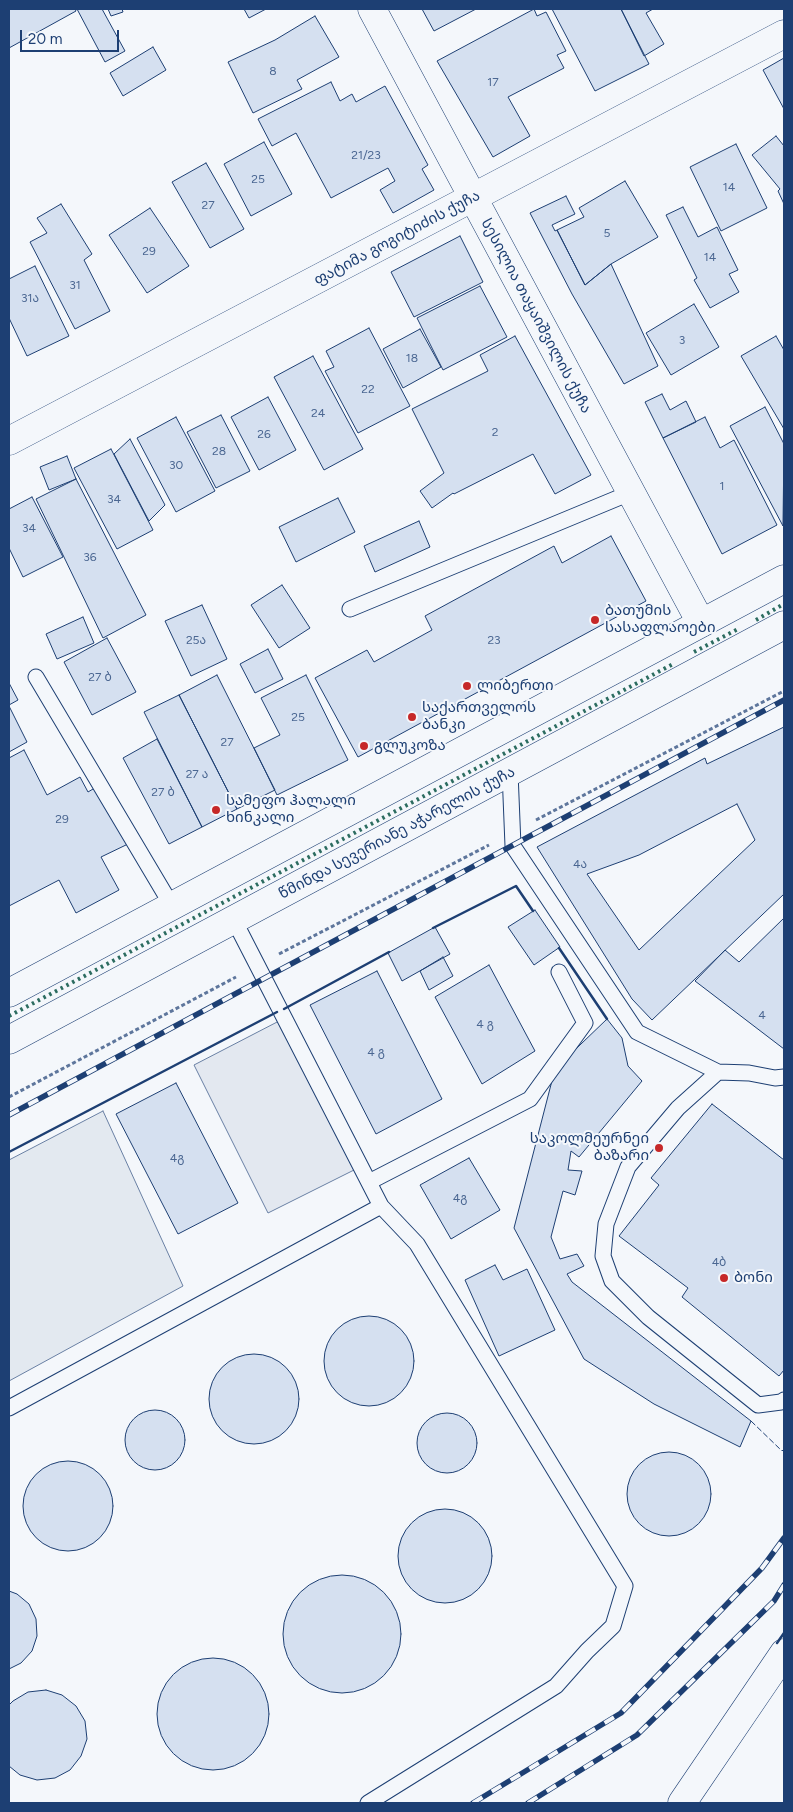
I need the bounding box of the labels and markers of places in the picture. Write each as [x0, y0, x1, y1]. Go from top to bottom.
place label: ბათუმის სასაფლაოები [605, 602, 716, 637]
marker: ბათუმის სასაფლაოები [589, 614, 601, 626]
place label: ლიბერთი [477, 677, 554, 695]
marker: ლიბერთი [461, 680, 473, 692]
place label: საქართველოს ბანკი [422, 699, 536, 734]
marker: საქართველოს ბანკი [406, 711, 418, 723]
place label: გლუკოზა [374, 737, 446, 755]
marker: გლუკოზა [358, 740, 370, 752]
place label: სამეფო ჰალალი ხინკალი [226, 792, 356, 827]
marker: სამეფო ჰალალი ხინკალი [210, 804, 222, 816]
place label: საკოლმეურნეი ბაზარი [530, 1130, 649, 1165]
marker: საკოლმეურნეი ბაზარი [653, 1142, 665, 1154]
place label: ბონი [734, 1269, 773, 1287]
marker: ბონი [718, 1272, 730, 1284]

